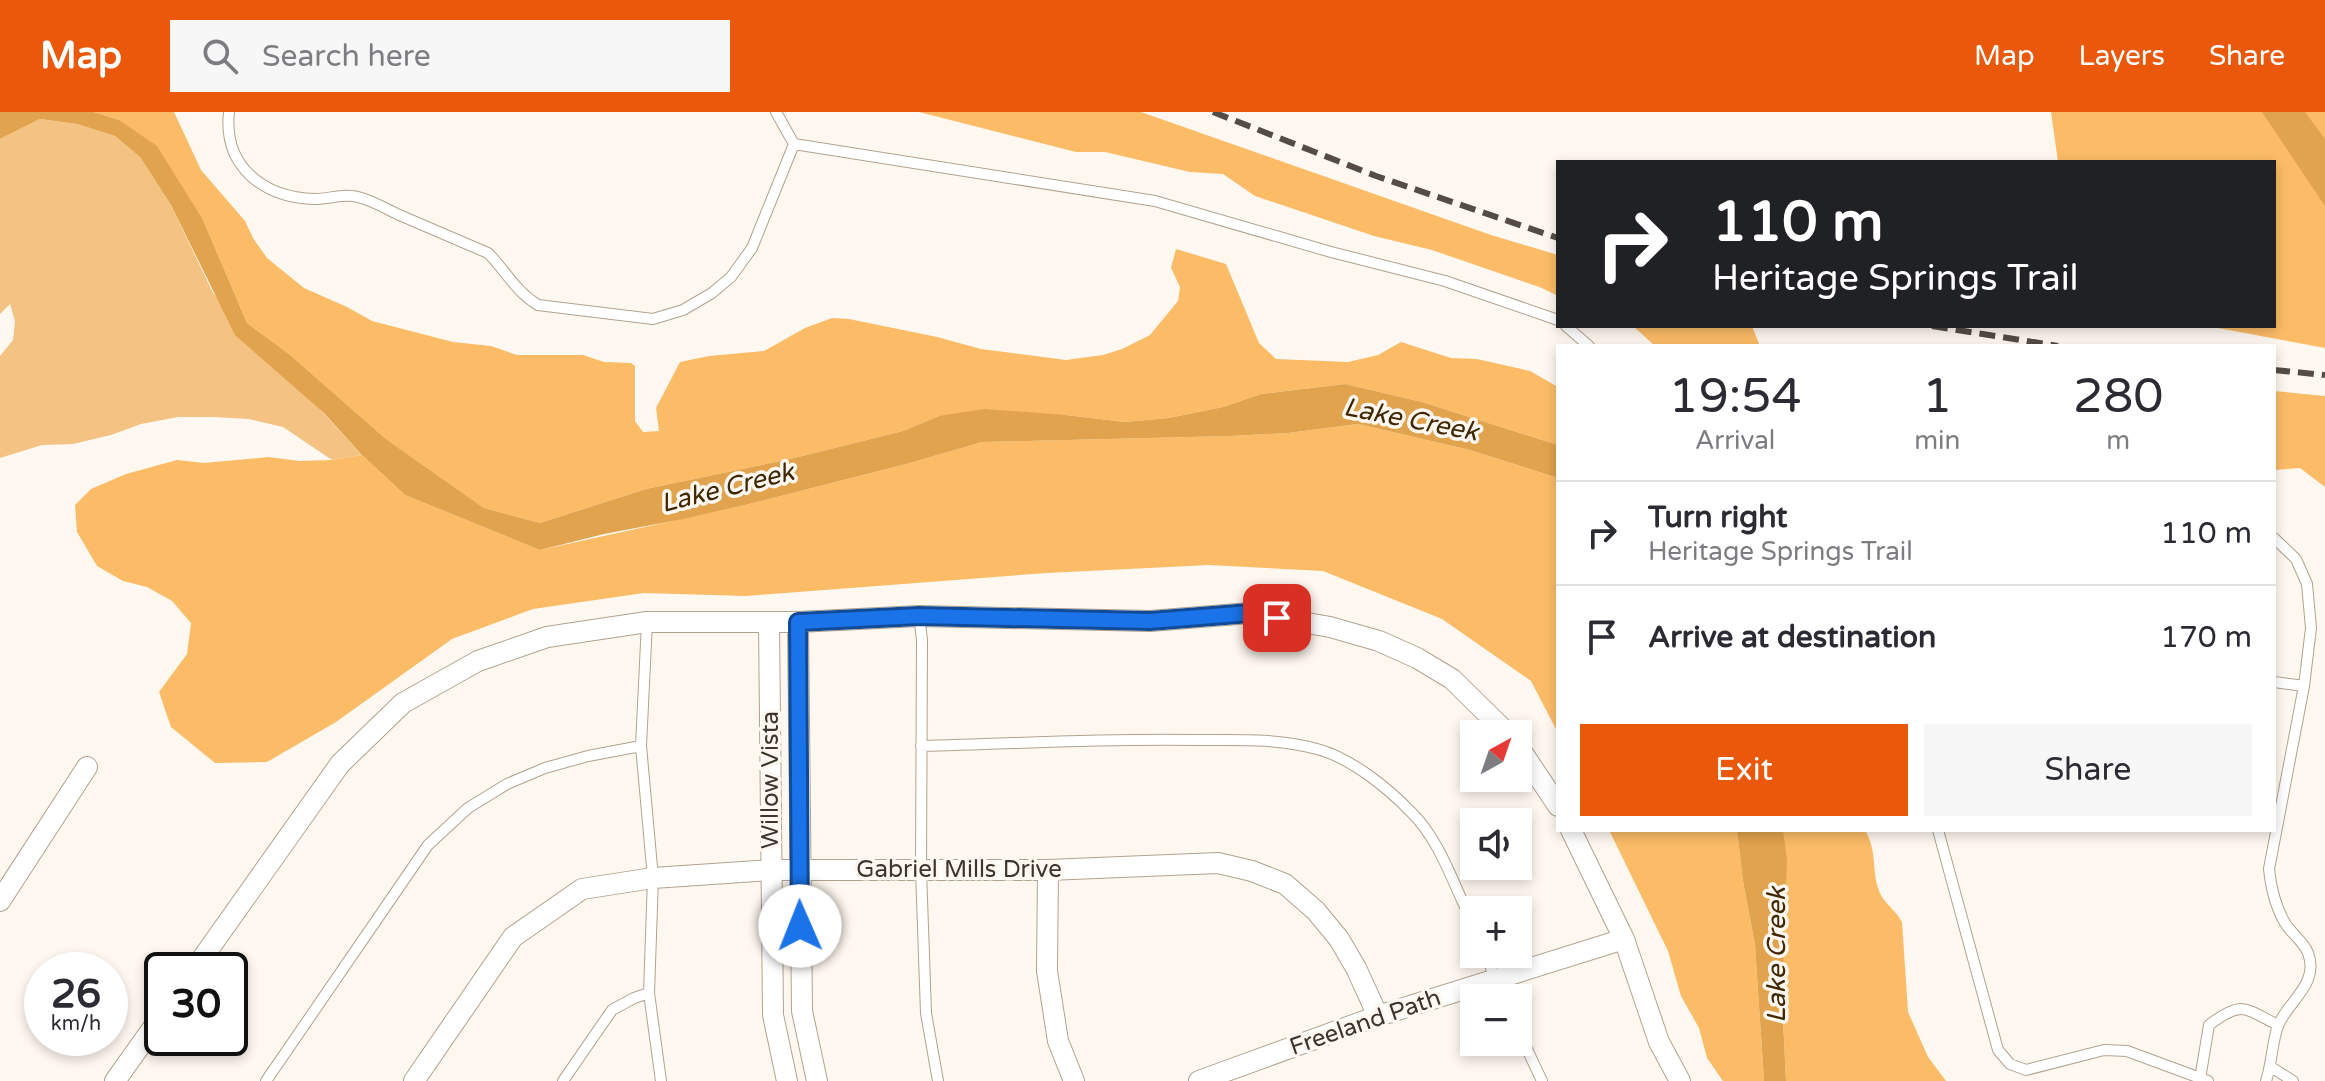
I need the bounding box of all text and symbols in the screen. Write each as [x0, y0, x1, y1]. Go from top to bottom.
search box [170, 20, 730, 92]
text: Map [40, 33, 122, 79]
icon: search [198, 34, 242, 78]
text: Search here [262, 38, 431, 75]
text: Map [1974, 39, 2035, 73]
text: Layers [2079, 39, 2165, 73]
text: Share [2209, 39, 2285, 73]
text: 110 m [1712, 189, 1883, 256]
icon: right [1580, 192, 1684, 296]
text: Heritage Springs Trail [1712, 257, 2079, 300]
text: 19:54 [1669, 368, 1802, 426]
text: 1 [1922, 368, 1952, 426]
text: 280 [2073, 368, 2163, 426]
water label: Lake Creek [1341, 391, 1482, 448]
text: Arrival [1695, 425, 1775, 456]
text: min [1914, 425, 1960, 456]
text: m [2106, 425, 2130, 456]
water label: Lake Creek [657, 456, 799, 519]
text: Turn right [1648, 499, 1788, 536]
icon: right [1580, 511, 1624, 555]
text: 110 m [2160, 515, 2252, 552]
text: Heritage Springs Trail [1648, 536, 1913, 567]
pin [1243, 584, 1311, 652]
icon: arrive [1255, 596, 1299, 640]
icon: arrive [1580, 615, 1624, 659]
text: Arrive at destination [1648, 619, 1936, 656]
text: 170 m [2160, 619, 2252, 656]
street label: Willow Vista [756, 711, 785, 849]
north arrow [1460, 720, 1532, 792]
map controls [1460, 720, 1532, 1056]
button: Exit [1580, 724, 1908, 816]
button: Share [1924, 724, 2252, 816]
button: sound [1460, 808, 1532, 880]
street label: Gabriel Mills Drive [856, 855, 1062, 884]
position arrow [758, 884, 842, 968]
water label: Lake Creek [1761, 885, 1792, 1023]
button: + [1460, 896, 1532, 968]
speed limit sign: 30 [144, 952, 248, 1056]
text: 26 [51, 970, 101, 1018]
street label: Freeland Path [1286, 983, 1445, 1062]
button: − [1460, 984, 1532, 1056]
text: km/h [51, 1012, 101, 1036]

